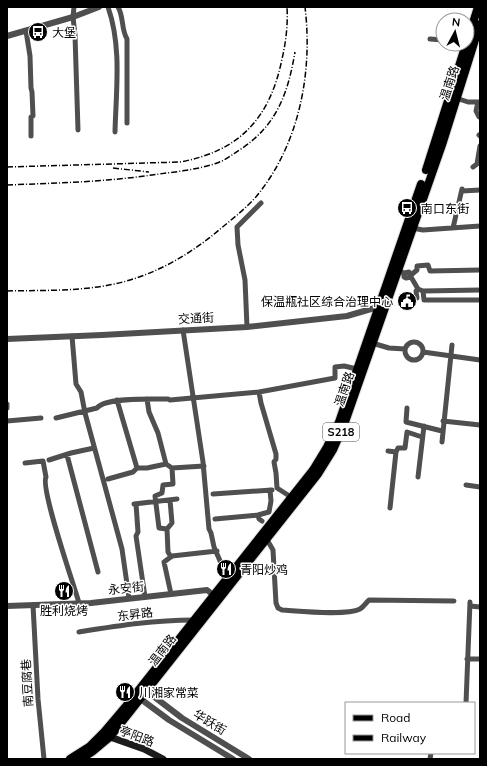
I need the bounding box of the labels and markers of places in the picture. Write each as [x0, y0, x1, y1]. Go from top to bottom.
bus stop icon: 大堡 [27, 21, 49, 43]
place label: 大堡 [52, 25, 76, 40]
bus stop icon: 南口东街 [396, 197, 418, 219]
place label: 南口东街 [421, 201, 469, 216]
public building icon: 保温瓶社区综合治理中心 [396, 290, 418, 312]
place label: 保温瓶社区综合治理中心 [261, 294, 393, 309]
restaurant icon: 青阳炒鸡 [215, 558, 237, 580]
place label: 青阳炒鸡 [240, 562, 288, 577]
restaurant icon: 胜利烧烤 [53, 580, 75, 602]
place label: 胜利烧烤 [40, 603, 88, 618]
restaurant icon: 川湘家常菜 [114, 681, 136, 703]
place label: 川湘家常菜 [139, 685, 199, 700]

